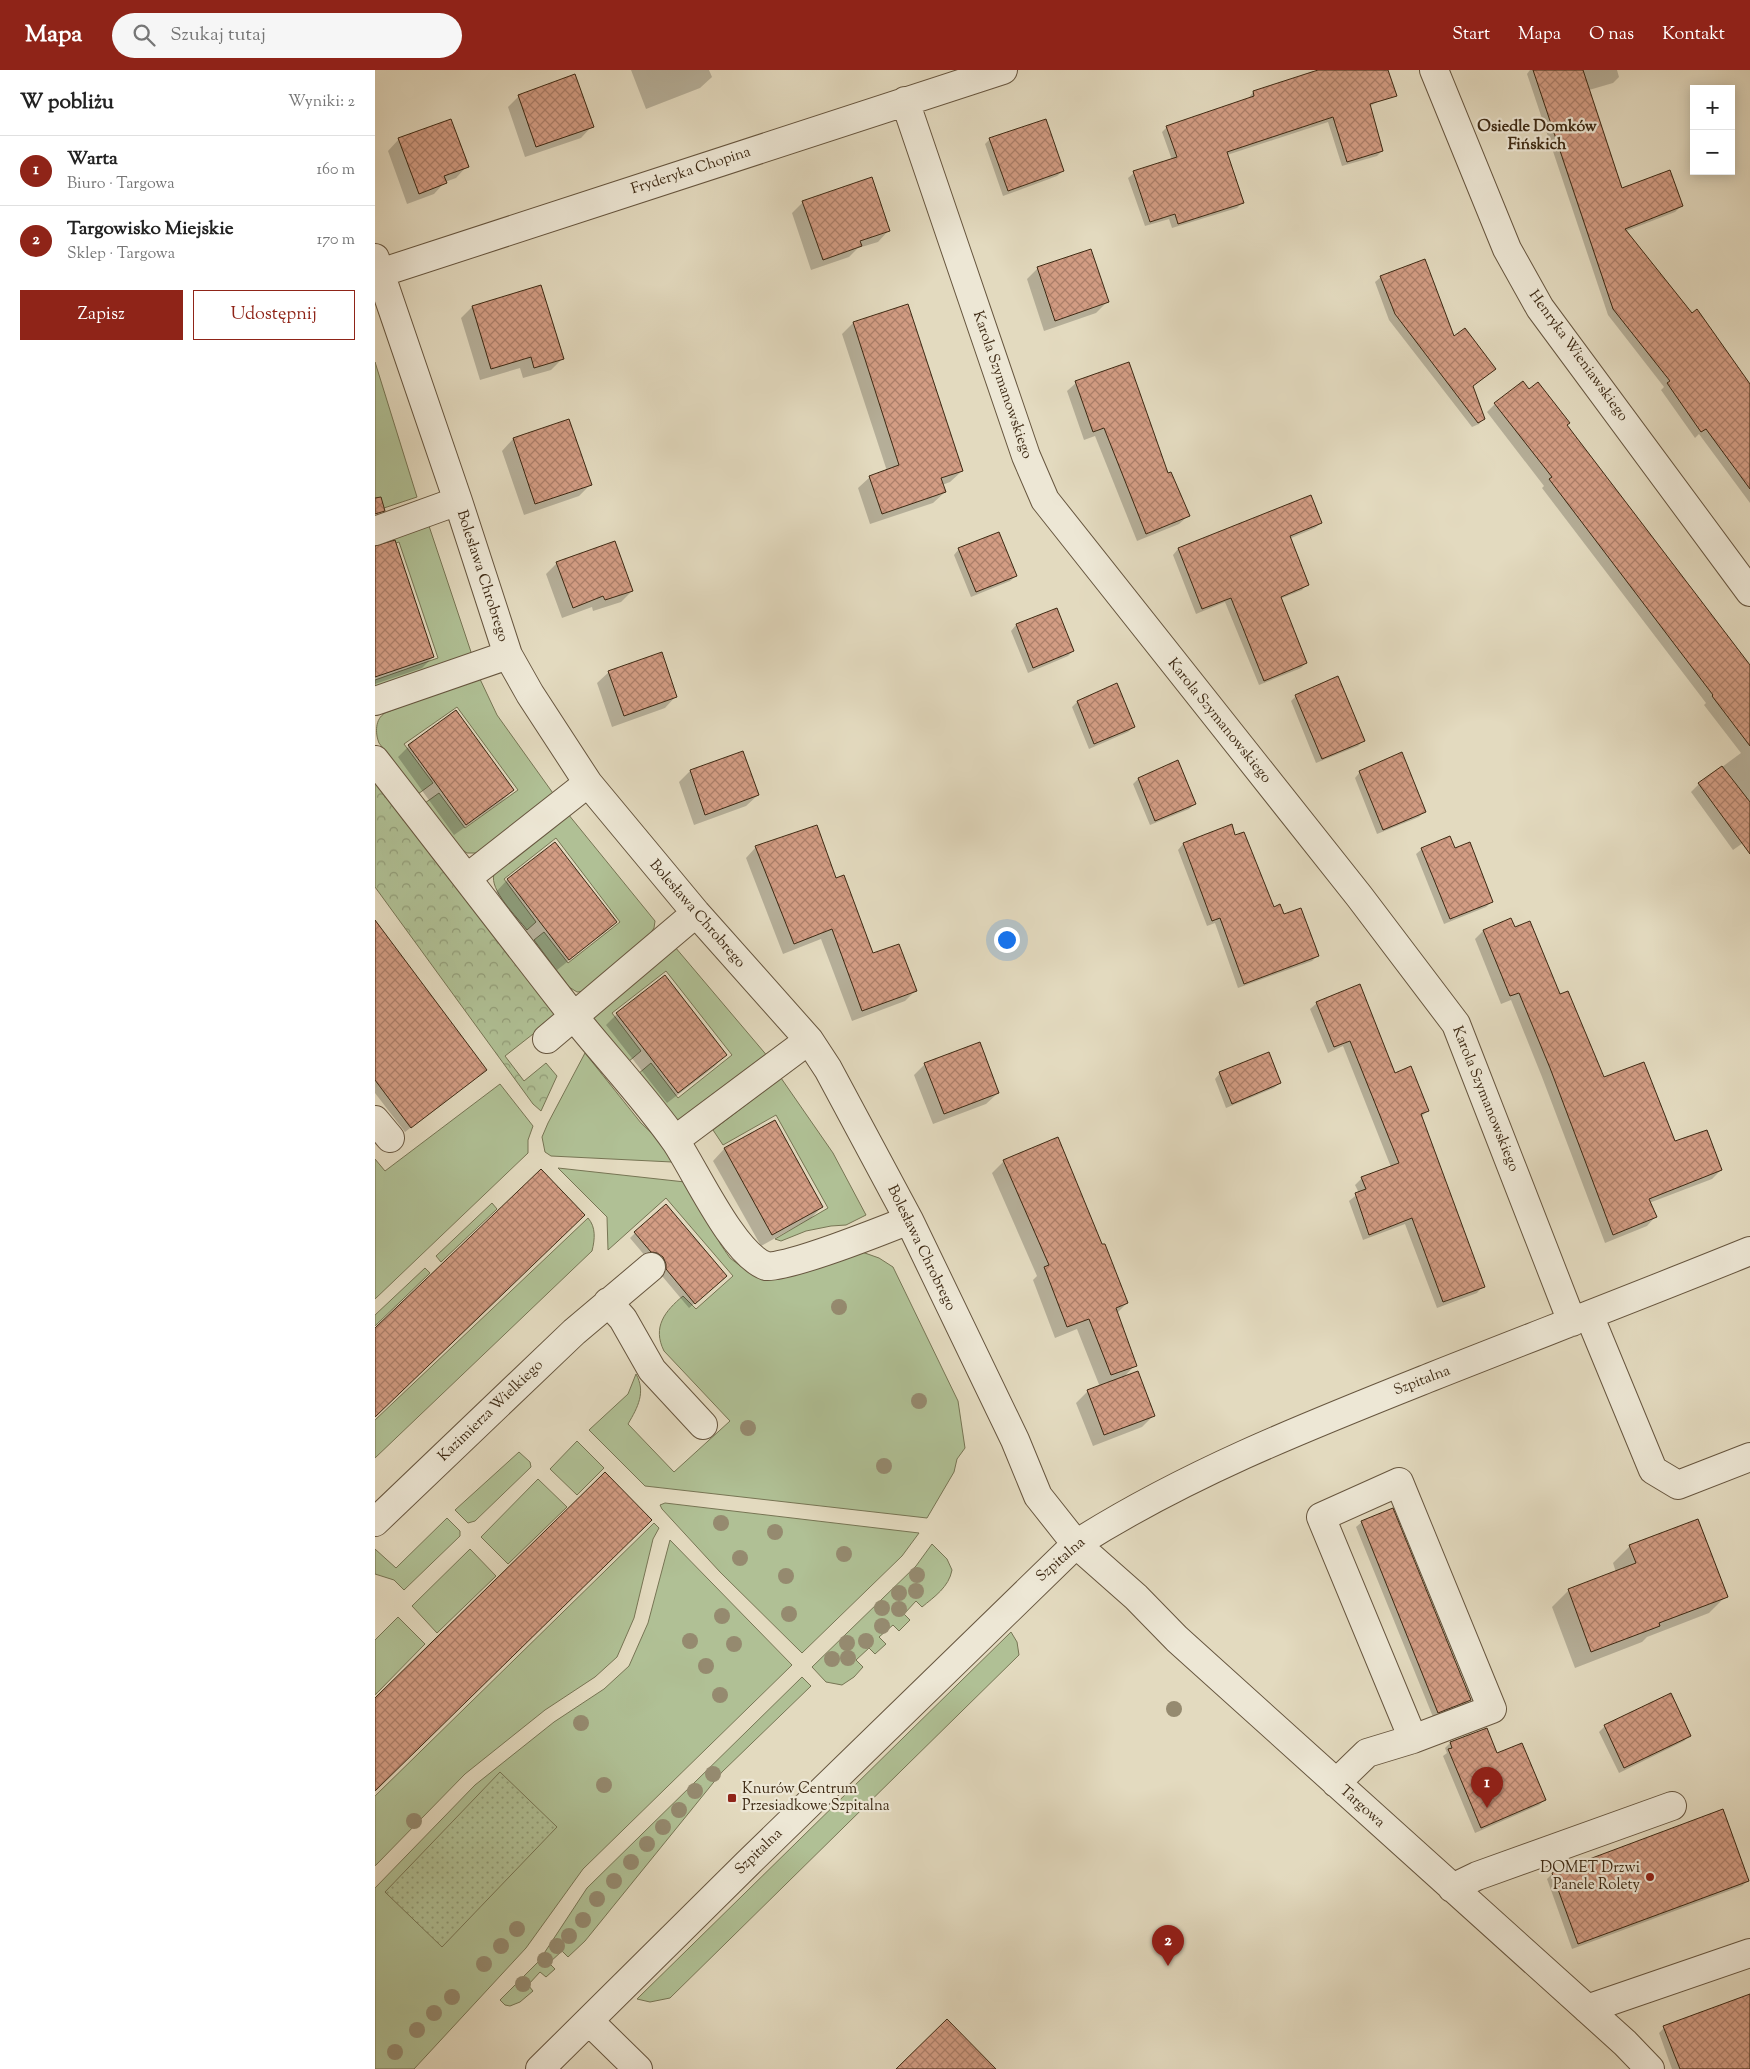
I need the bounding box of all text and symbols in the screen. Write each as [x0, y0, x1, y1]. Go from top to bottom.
search box [112, 13, 462, 58]
text: Mapa [25, 18, 82, 52]
icon: search [130, 21, 158, 49]
text: Szukaj tutaj [170, 22, 266, 49]
text: Start [1452, 22, 1490, 48]
text: Mapa [1518, 22, 1561, 48]
text: O nas [1589, 22, 1634, 48]
text: Kontakt [1662, 22, 1725, 48]
map controls [1690, 85, 1735, 175]
button: + [1690, 85, 1735, 130]
text: W pobliżu [20, 88, 114, 118]
text: Wyniki: 2 [288, 91, 355, 114]
district label: Osiedle Domków Fińskich [1477, 116, 1597, 157]
button: − [1690, 130, 1735, 175]
street label: Fryderyka Chopina [628, 142, 754, 200]
text: Warta [67, 146, 118, 173]
text: 1 [33, 159, 39, 182]
text: 160 m [317, 159, 355, 182]
text: Biuro · Targowa [67, 173, 175, 196]
text: Targowisko Miejskie [67, 216, 234, 243]
text: 2 [32, 229, 40, 252]
text: 170 m [317, 229, 355, 252]
text: Sklep · Targowa [67, 243, 175, 266]
street label: Henryka Wieniawskiego [1523, 286, 1633, 426]
button: Zapisz [20, 290, 183, 340]
button: Udostępnij [193, 290, 355, 340]
street label: Karola Szymanowskiego [967, 308, 1037, 462]
street label: Bolesława Chrobrego [451, 507, 513, 645]
street label: Karola Szymanowskiego [1162, 654, 1276, 788]
street label: Bolesława Chrobrego [644, 855, 750, 973]
your location [994, 927, 1020, 953]
street label: Karola Szymanowskiego [1446, 1023, 1524, 1175]
street label: Bolesława Chrobrego [881, 1182, 961, 1314]
street label: Kazimierza Wielkiego [434, 1355, 548, 1467]
street label: Szpitalna [1391, 1361, 1453, 1401]
street label: Szpitalna [1032, 1533, 1090, 1587]
pin: 1 [1471, 1767, 1503, 1808]
place label: Knurów Centrum Przesiadkowe Szpitalna [742, 1779, 890, 1817]
street label: Targowa [1335, 1781, 1389, 1833]
marker: Knurów Centrum Przesiadkowe Szpitalna [726, 1792, 738, 1804]
street label: Szpitalna [730, 1824, 788, 1880]
place label: DOMET Drzwi Panele Rolety [1540, 1858, 1641, 1896]
marker: DOMET Drzwi Panele Rolety [1644, 1871, 1656, 1883]
pin: 2 [1152, 1925, 1184, 1966]

